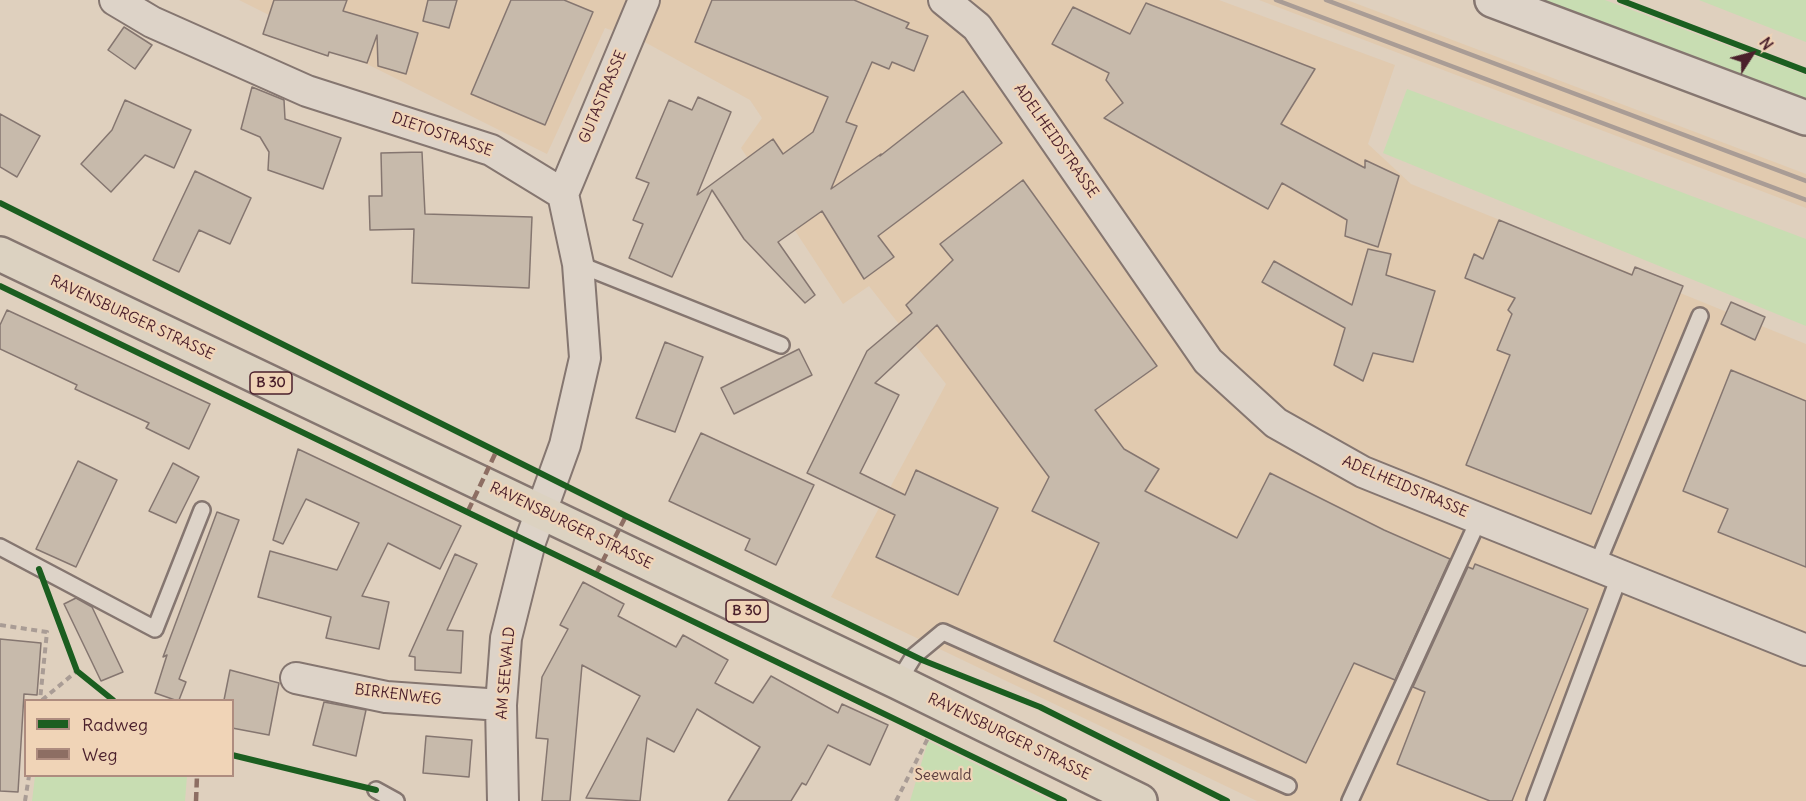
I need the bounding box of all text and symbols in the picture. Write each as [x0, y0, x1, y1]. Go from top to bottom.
north arrow [1722, 24, 1782, 84]
text: N [1755, 33, 1778, 54]
street label: GUTASTRASSE [575, 48, 631, 146]
street label: ADELHEIDSTRASSE [1010, 81, 1102, 201]
street label: DIETOSTRASSE [389, 109, 495, 161]
street label: RAVENSBURGER STRASSE [47, 272, 217, 364]
road number: B 30 [250, 372, 292, 394]
street label: ADELHEIDSTRASSE [1339, 452, 1471, 522]
street label: RAVENSBURGER STRASSE [487, 479, 655, 573]
road number: B 30 [726, 600, 768, 622]
street label: AM SEEWALD [493, 626, 519, 720]
street label: BIRKENWEG [354, 681, 442, 709]
street label: RAVENSBURGER STRASSE [925, 690, 1093, 784]
legend [24, 699, 234, 777]
text: Radweg [82, 713, 148, 736]
text: Weg [82, 743, 117, 766]
park label: Seewald [914, 767, 972, 785]

